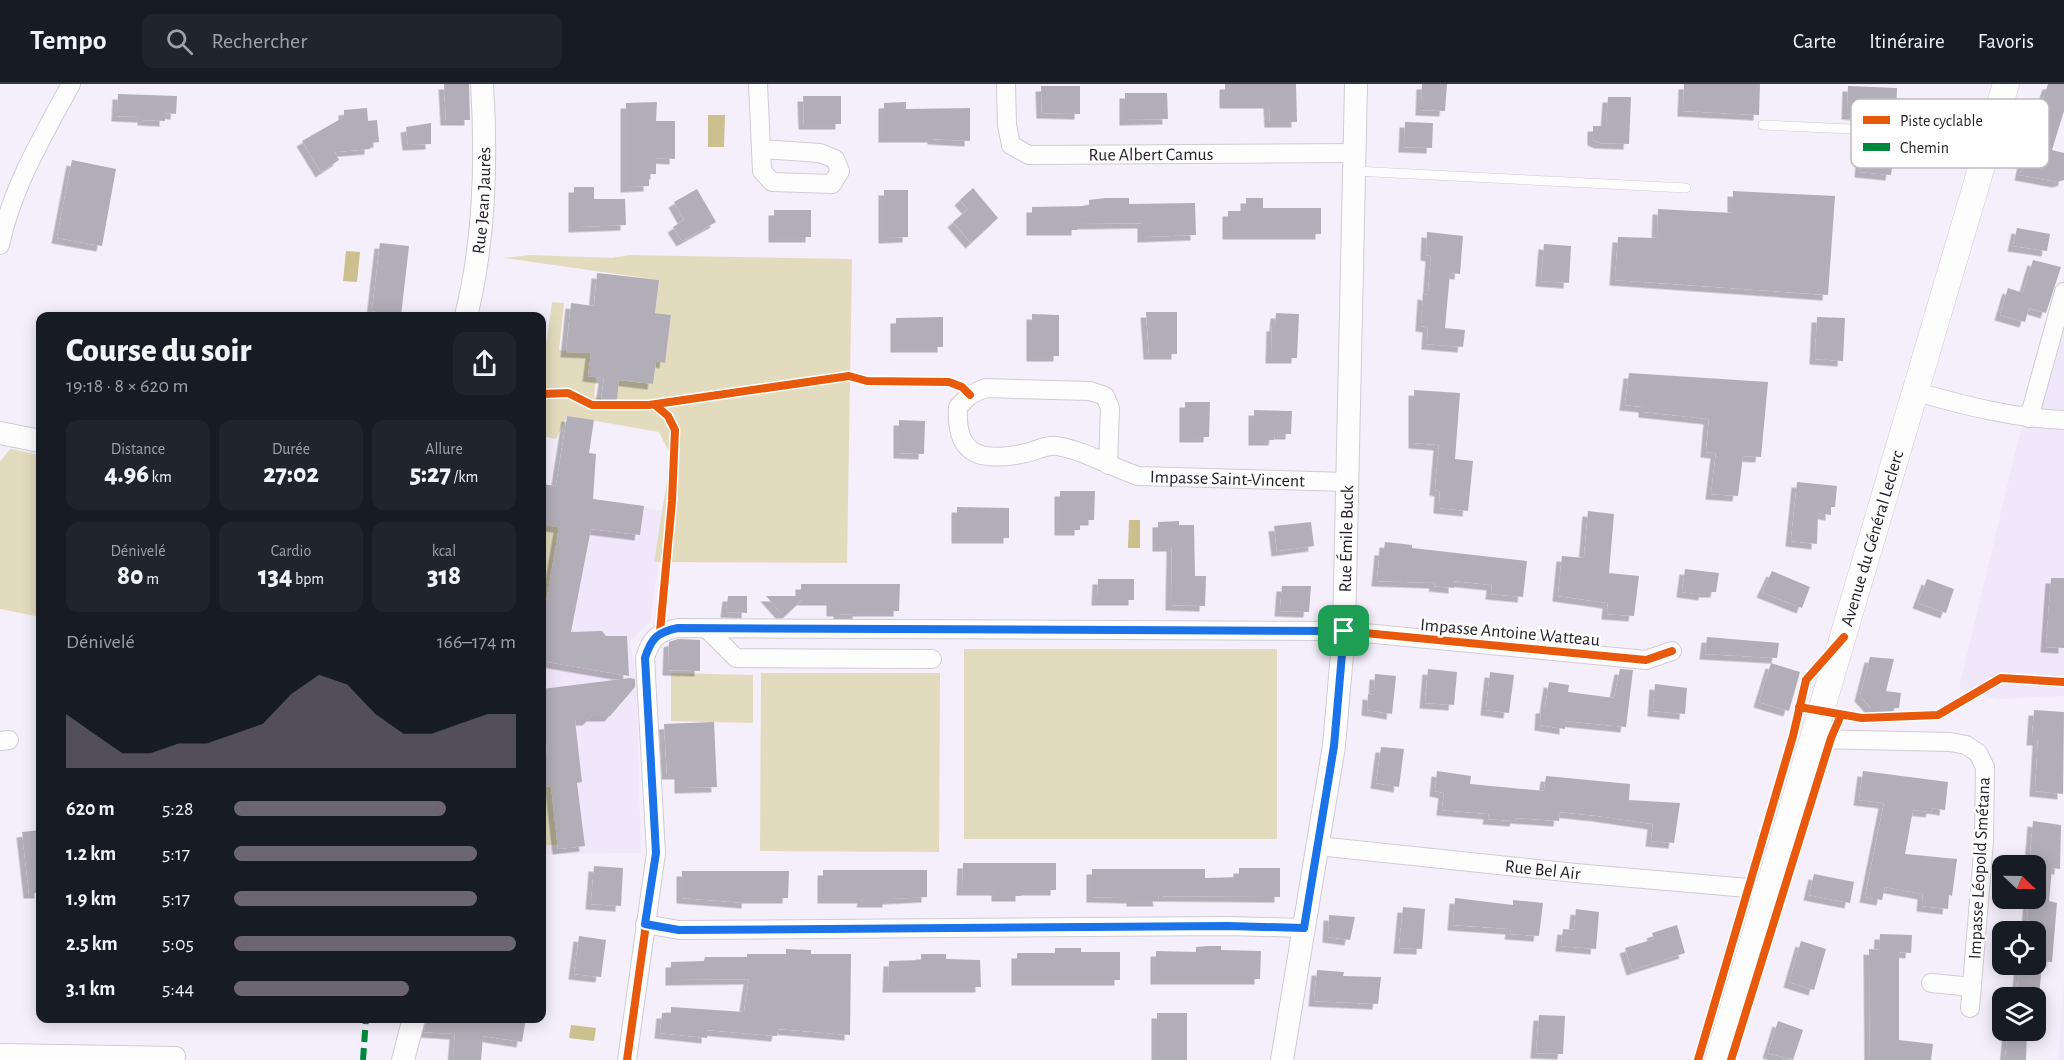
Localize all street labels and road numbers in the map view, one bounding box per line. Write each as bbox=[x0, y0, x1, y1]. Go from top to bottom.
street label: Rue Albert Camus bbox=[1089, 146, 1214, 165]
street label: Rue Jean Jaurès bbox=[470, 147, 494, 255]
street label: Avenue du Général Leclerc bbox=[1838, 448, 1907, 629]
street label: Impasse Saint-Vincent bbox=[1150, 468, 1305, 491]
street label: Rue Émile Buck bbox=[1335, 484, 1357, 593]
street label: Impasse Antoine Watteau bbox=[1419, 616, 1601, 650]
street label: Impasse Léopold Smétana bbox=[1966, 776, 1994, 960]
street label: Rue Bel Air bbox=[1504, 858, 1581, 883]

